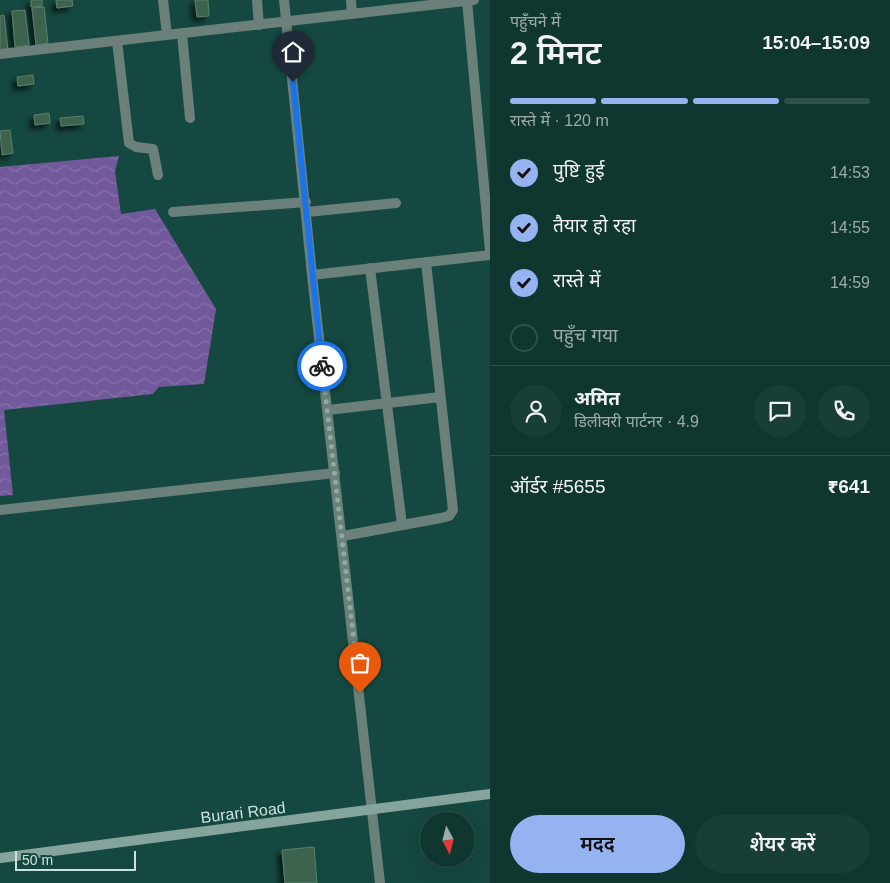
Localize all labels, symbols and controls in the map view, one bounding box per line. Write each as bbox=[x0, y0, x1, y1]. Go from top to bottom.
text: पहुँचने में bbox=[510, 13, 561, 30]
pin bbox=[272, 31, 314, 82]
text: 15:04–15:09 bbox=[762, 32, 870, 53]
text: 2 मिनट bbox=[510, 35, 602, 71]
icon: home bbox=[279, 38, 307, 66]
text: रास्ते में · 120 m bbox=[510, 112, 609, 129]
icon: check bbox=[510, 159, 538, 187]
text: पुष्टि हुई bbox=[553, 160, 605, 181]
text: 14:53 bbox=[830, 164, 870, 181]
icon: check bbox=[510, 214, 538, 242]
text: तैयार हो रहा bbox=[553, 215, 636, 236]
text: 14:55 bbox=[830, 219, 870, 236]
icon: check bbox=[510, 269, 538, 297]
text: रास्ते में bbox=[553, 270, 601, 291]
text: 14:59 bbox=[830, 274, 870, 291]
text: पहुँच गया bbox=[553, 325, 618, 346]
courier bbox=[297, 341, 347, 391]
icon: bike bbox=[308, 352, 336, 380]
button: person bbox=[510, 385, 562, 437]
button: chat bbox=[754, 385, 806, 437]
button: phone bbox=[818, 385, 870, 437]
text: अमित bbox=[574, 388, 620, 409]
text: डिलीवरी पार्टनर · 4.9 bbox=[574, 413, 699, 430]
text: ऑर्डर #5655 bbox=[510, 476, 606, 497]
text: ₹641 bbox=[827, 476, 870, 497]
pin bbox=[339, 642, 381, 693]
icon: bag bbox=[346, 649, 374, 677]
street label: Burari Road bbox=[200, 799, 286, 826]
north arrow bbox=[420, 812, 475, 868]
map controls bbox=[420, 812, 475, 867]
button: मदद bbox=[510, 815, 685, 873]
button: शेयर करें bbox=[695, 815, 870, 873]
scale bar bbox=[15, 848, 136, 871]
text: 50 m bbox=[22, 852, 53, 868]

